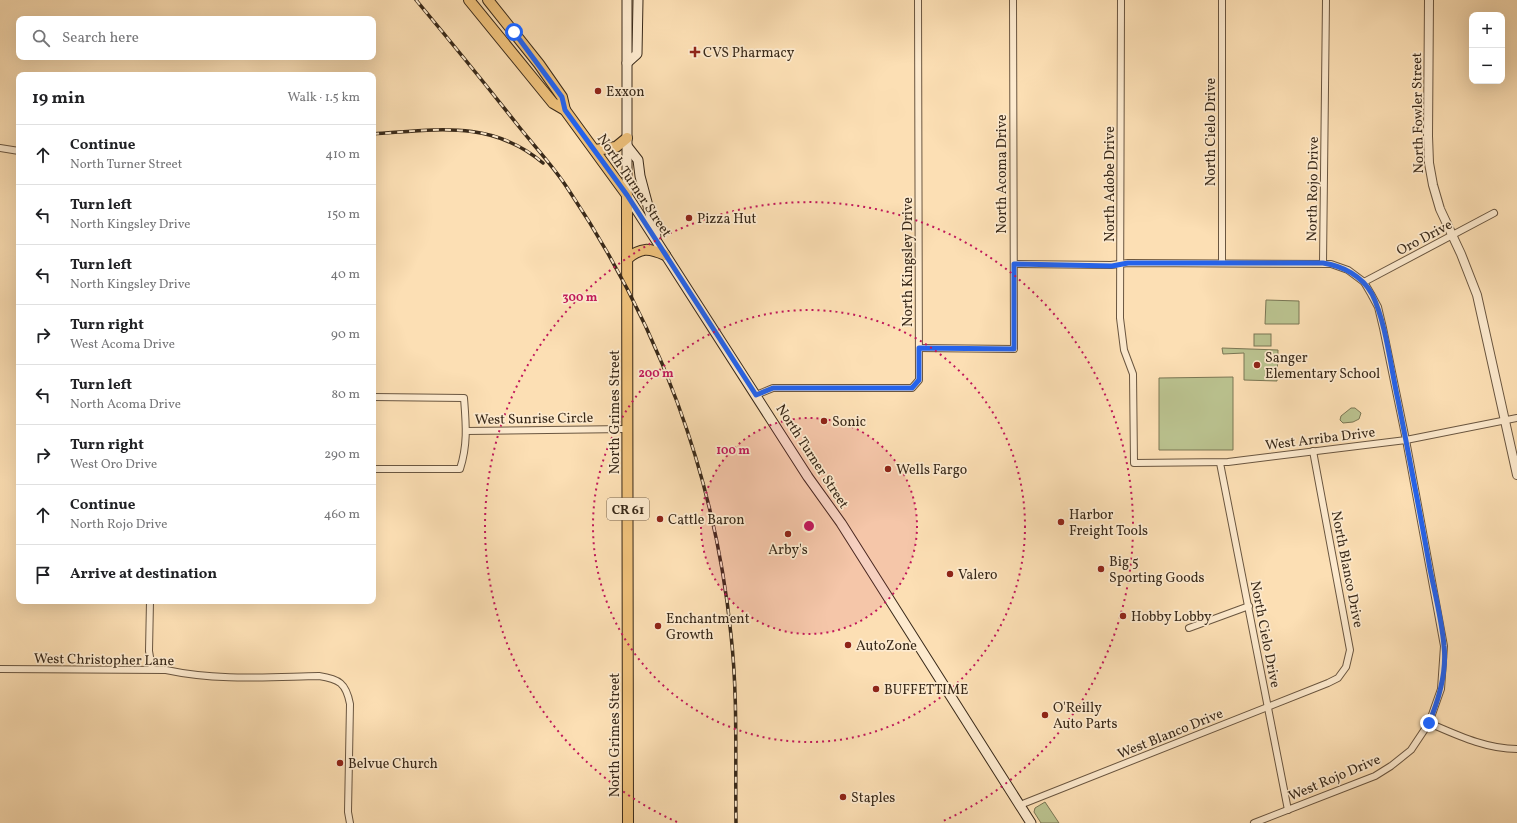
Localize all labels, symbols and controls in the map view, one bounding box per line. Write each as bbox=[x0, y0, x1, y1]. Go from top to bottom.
map controls bbox=[1469, 12, 1505, 84]
button: + bbox=[1469, 12, 1505, 48]
search box bbox=[16, 16, 376, 60]
route start bbox=[505, 23, 523, 41]
icon: search bbox=[30, 27, 52, 49]
text: Search here bbox=[62, 28, 139, 49]
place label: CVS Pharmacy bbox=[703, 44, 795, 63]
marker: CVS Pharmacy bbox=[690, 47, 700, 57]
button: − bbox=[1469, 48, 1505, 84]
street label: North Fowler Street bbox=[1408, 52, 1429, 174]
street label: North Cielo Drive bbox=[1202, 77, 1221, 186]
place label: Exxon bbox=[606, 83, 645, 102]
marker: Exxon bbox=[593, 86, 603, 96]
text: 19 min bbox=[32, 87, 85, 110]
text: Walk · 1.5 km bbox=[287, 89, 360, 107]
street label: North Acoma Drive bbox=[993, 114, 1012, 234]
street label: North Adobe Drive bbox=[1101, 126, 1120, 242]
street label: North Turner Street bbox=[592, 130, 675, 241]
text: Continue bbox=[70, 135, 135, 156]
street label: North Rojo Drive bbox=[1303, 136, 1324, 242]
icon: ahead bbox=[32, 144, 54, 166]
text: 410 m bbox=[325, 146, 360, 164]
text: North Turner Street bbox=[70, 156, 182, 174]
text: Turn left bbox=[70, 195, 132, 216]
street label: North Kingsley Drive bbox=[899, 197, 918, 327]
icon: left bbox=[32, 204, 54, 226]
text: 150 m bbox=[327, 206, 360, 224]
place label: Pizza Hut bbox=[697, 210, 757, 229]
marker: Pizza Hut bbox=[684, 213, 694, 223]
text: North Kingsley Drive bbox=[70, 216, 191, 234]
street label: Oro Drive bbox=[1394, 216, 1456, 261]
text: Turn left bbox=[70, 255, 132, 276]
icon: left bbox=[32, 264, 54, 286]
text: 40 m bbox=[331, 266, 360, 284]
text: North Kingsley Drive bbox=[70, 276, 191, 294]
text: 300 m bbox=[563, 290, 598, 306]
text: Turn right bbox=[70, 315, 144, 336]
icon: right bbox=[32, 324, 54, 346]
text: 90 m bbox=[331, 326, 360, 344]
text: West Acoma Drive bbox=[70, 336, 175, 354]
place label: Sanger Elementary School bbox=[1265, 349, 1380, 384]
street label: North Grimes Street bbox=[606, 350, 625, 474]
marker: Sanger Elementary School bbox=[1252, 360, 1262, 370]
text: 200 m bbox=[638, 366, 674, 382]
text: Turn left bbox=[70, 375, 132, 396]
icon: left bbox=[32, 384, 54, 406]
text: 80 m bbox=[331, 386, 360, 404]
text: North Acoma Drive bbox=[70, 396, 181, 414]
street label: North Turner Street bbox=[771, 401, 853, 513]
street label: West Sunrise Circle bbox=[475, 409, 594, 430]
place label: Sonic bbox=[832, 413, 866, 432]
marker: Sonic bbox=[819, 416, 829, 426]
street label: West Arriba Drive bbox=[1264, 423, 1377, 456]
text: Turn right bbox=[70, 435, 144, 456]
text: 100 m bbox=[716, 443, 750, 459]
icon: right bbox=[32, 444, 54, 466]
text: 290 m bbox=[324, 446, 360, 464]
text: West Oro Drive bbox=[70, 456, 157, 474]
place label: Wells Fargo bbox=[896, 461, 967, 480]
marker: Wells Fargo bbox=[883, 464, 893, 474]
text: Continue bbox=[70, 495, 135, 516]
road number: CR 61 bbox=[607, 498, 649, 520]
icon: ahead bbox=[32, 504, 54, 526]
text: 460 m bbox=[324, 506, 360, 524]
place label: Harbor Freight Tools bbox=[1069, 506, 1148, 541]
street label: North Blanco Drive bbox=[1326, 509, 1367, 630]
place label: Cattle Baron bbox=[668, 511, 745, 530]
marker: Cattle Baron bbox=[655, 514, 665, 524]
text: North Rojo Drive bbox=[70, 516, 167, 534]
marker: Harbor Freight Tools bbox=[1056, 517, 1066, 527]
centre of rings bbox=[802, 519, 816, 533]
marker: Arby's bbox=[783, 529, 793, 539]
place label: Arby's bbox=[768, 541, 808, 560]
place label: Big 5 Sporting Goods bbox=[1109, 553, 1205, 588]
icon: arrive bbox=[32, 564, 54, 586]
text: Arrive at destination bbox=[70, 564, 217, 585]
marker: Big 5 Sporting Goods bbox=[1096, 564, 1106, 574]
place label: Valero bbox=[958, 566, 997, 585]
marker: Valero bbox=[945, 569, 955, 579]
street label: North Cielo Drive bbox=[1245, 579, 1284, 690]
place label: Hobby Lobby bbox=[1131, 608, 1212, 627]
place label: Enchantment Growth bbox=[666, 610, 750, 645]
marker: Hobby Lobby bbox=[1118, 611, 1128, 621]
marker: Enchantment Growth bbox=[653, 621, 663, 631]
place label: AutoZone bbox=[856, 637, 917, 656]
marker: AutoZone bbox=[843, 640, 853, 650]
street label: West Christopher Lane bbox=[34, 650, 175, 671]
street label: North Grimes Street bbox=[606, 673, 625, 797]
place label: BUFFETTIME bbox=[884, 681, 968, 700]
marker: BUFFETTIME bbox=[871, 684, 881, 694]
place label: O'Reilly Auto Parts bbox=[1053, 699, 1117, 734]
street label: West Blanco Drive bbox=[1115, 704, 1226, 764]
marker: O'Reilly Auto Parts bbox=[1040, 710, 1050, 720]
route end bbox=[1420, 714, 1438, 732]
street label: West Rojo Drive bbox=[1286, 750, 1384, 806]
place label: Belvue Church bbox=[348, 755, 438, 774]
marker: Belvue Church bbox=[335, 758, 345, 768]
place label: Staples bbox=[851, 789, 895, 808]
marker: Staples bbox=[838, 792, 848, 802]

